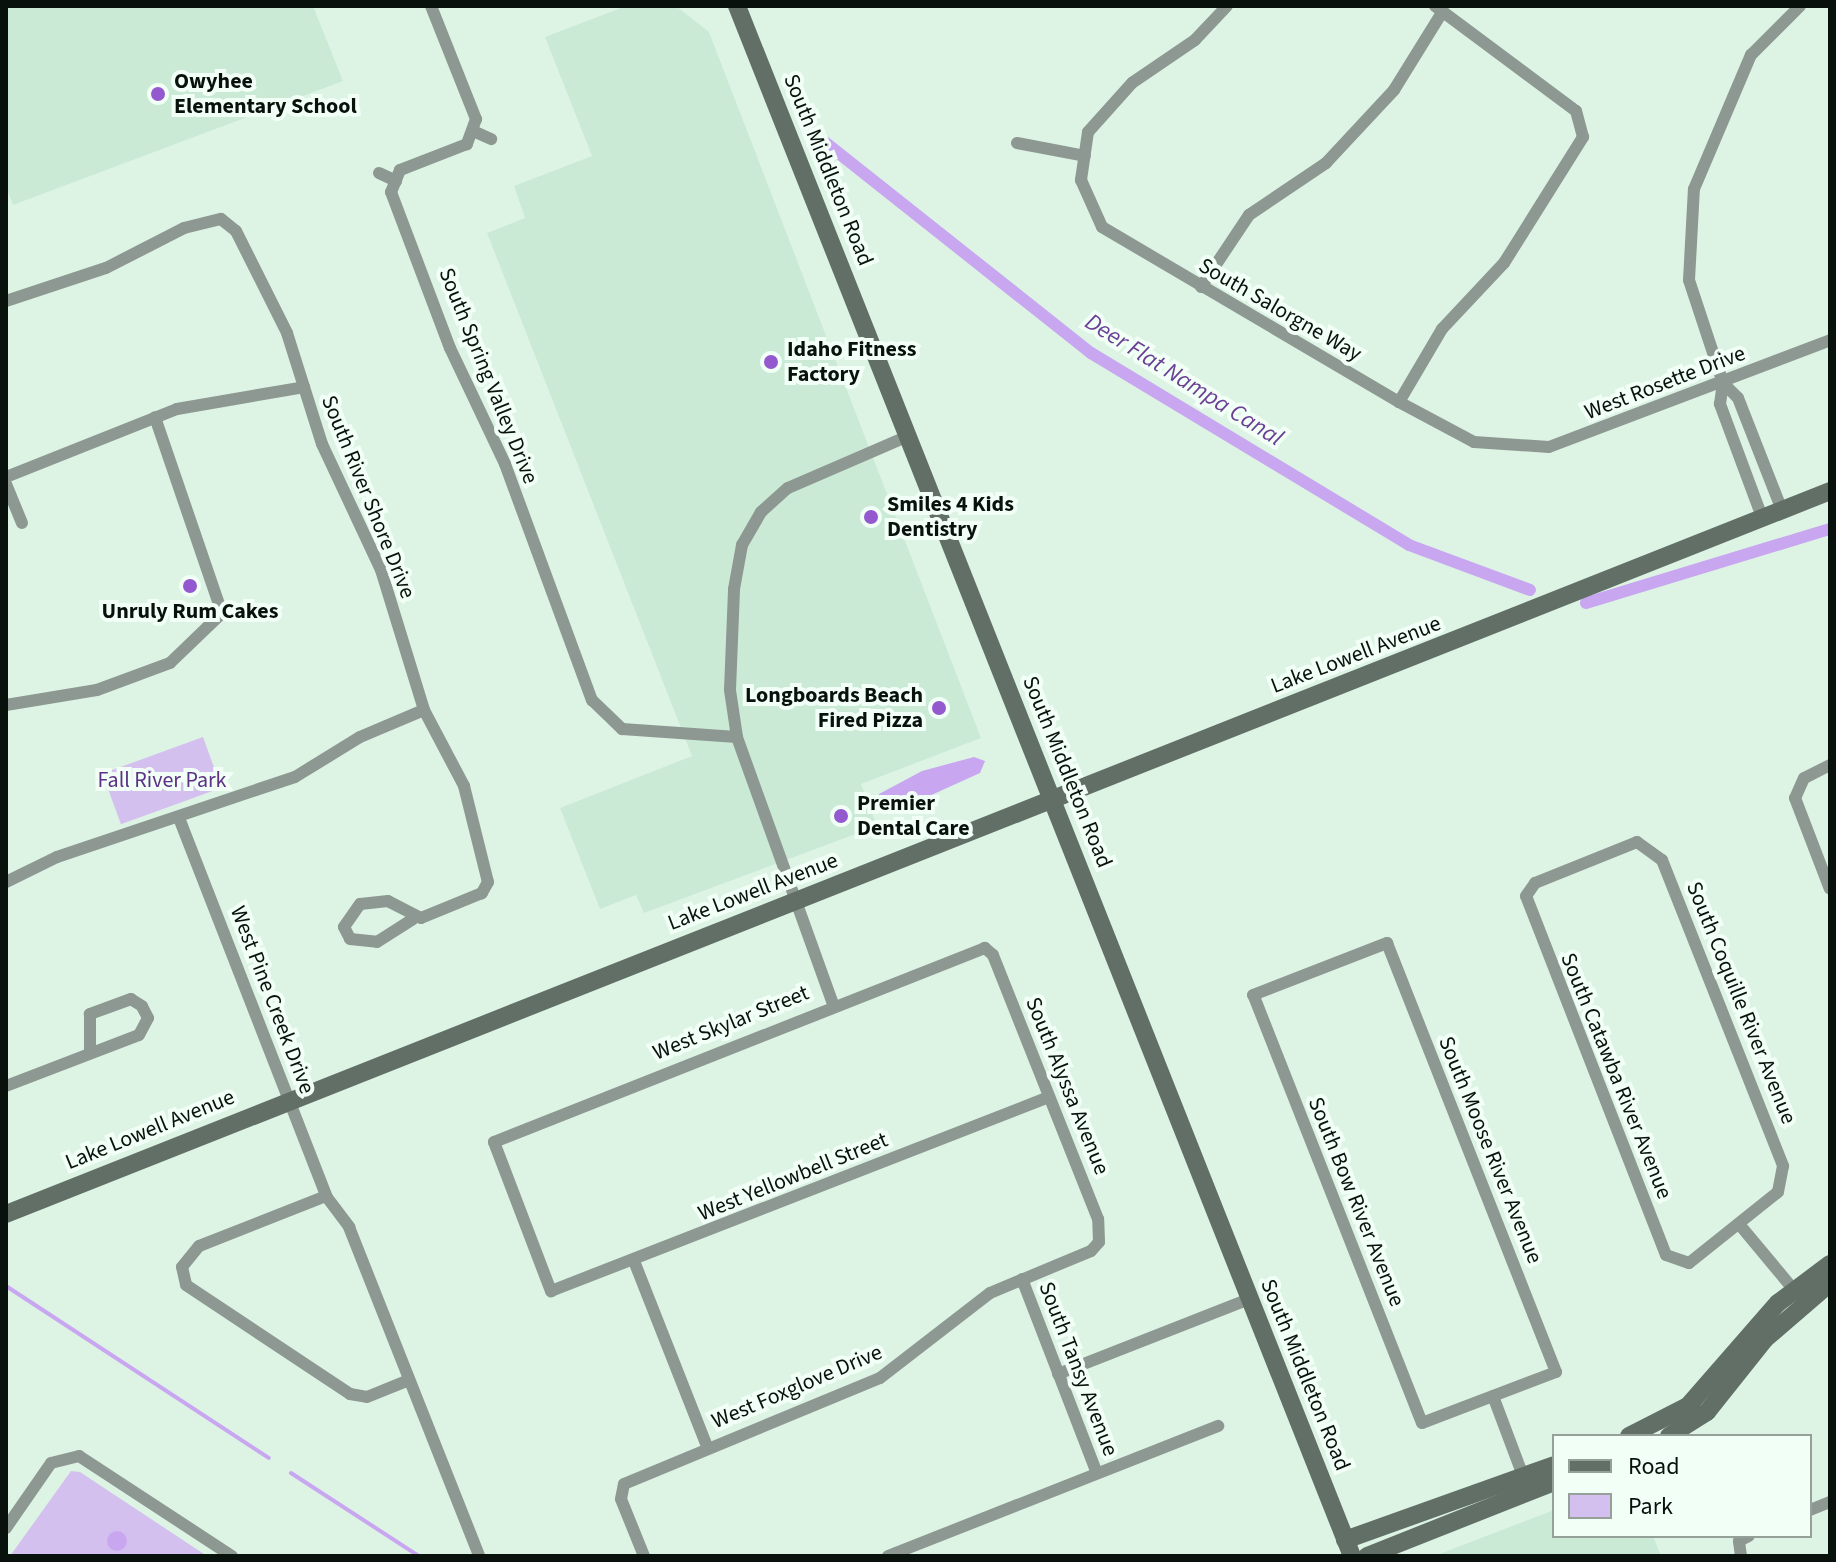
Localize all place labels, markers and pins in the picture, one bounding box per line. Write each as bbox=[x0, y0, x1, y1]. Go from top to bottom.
place label: Owyhee Elementary School bbox=[174, 68, 357, 120]
marker: Owyhee Elementary School bbox=[149, 85, 167, 103]
place label: Idaho Fitness Factory bbox=[787, 336, 916, 388]
marker: Idaho Fitness Factory bbox=[762, 353, 780, 371]
place label: Smiles 4 Kids Dentistry bbox=[887, 491, 1014, 542]
marker: Smiles 4 Kids Dentistry bbox=[862, 508, 880, 526]
marker: Unruly Rum Cakes bbox=[181, 577, 199, 595]
place label: Unruly Rum Cakes bbox=[102, 599, 278, 625]
place label: Longboards Beach Fired Pizza bbox=[745, 682, 923, 734]
marker: Longboards Beach Fired Pizza bbox=[930, 699, 948, 717]
place label: Premier Dental Care bbox=[857, 790, 970, 842]
marker: Premier Dental Care bbox=[832, 807, 850, 825]

